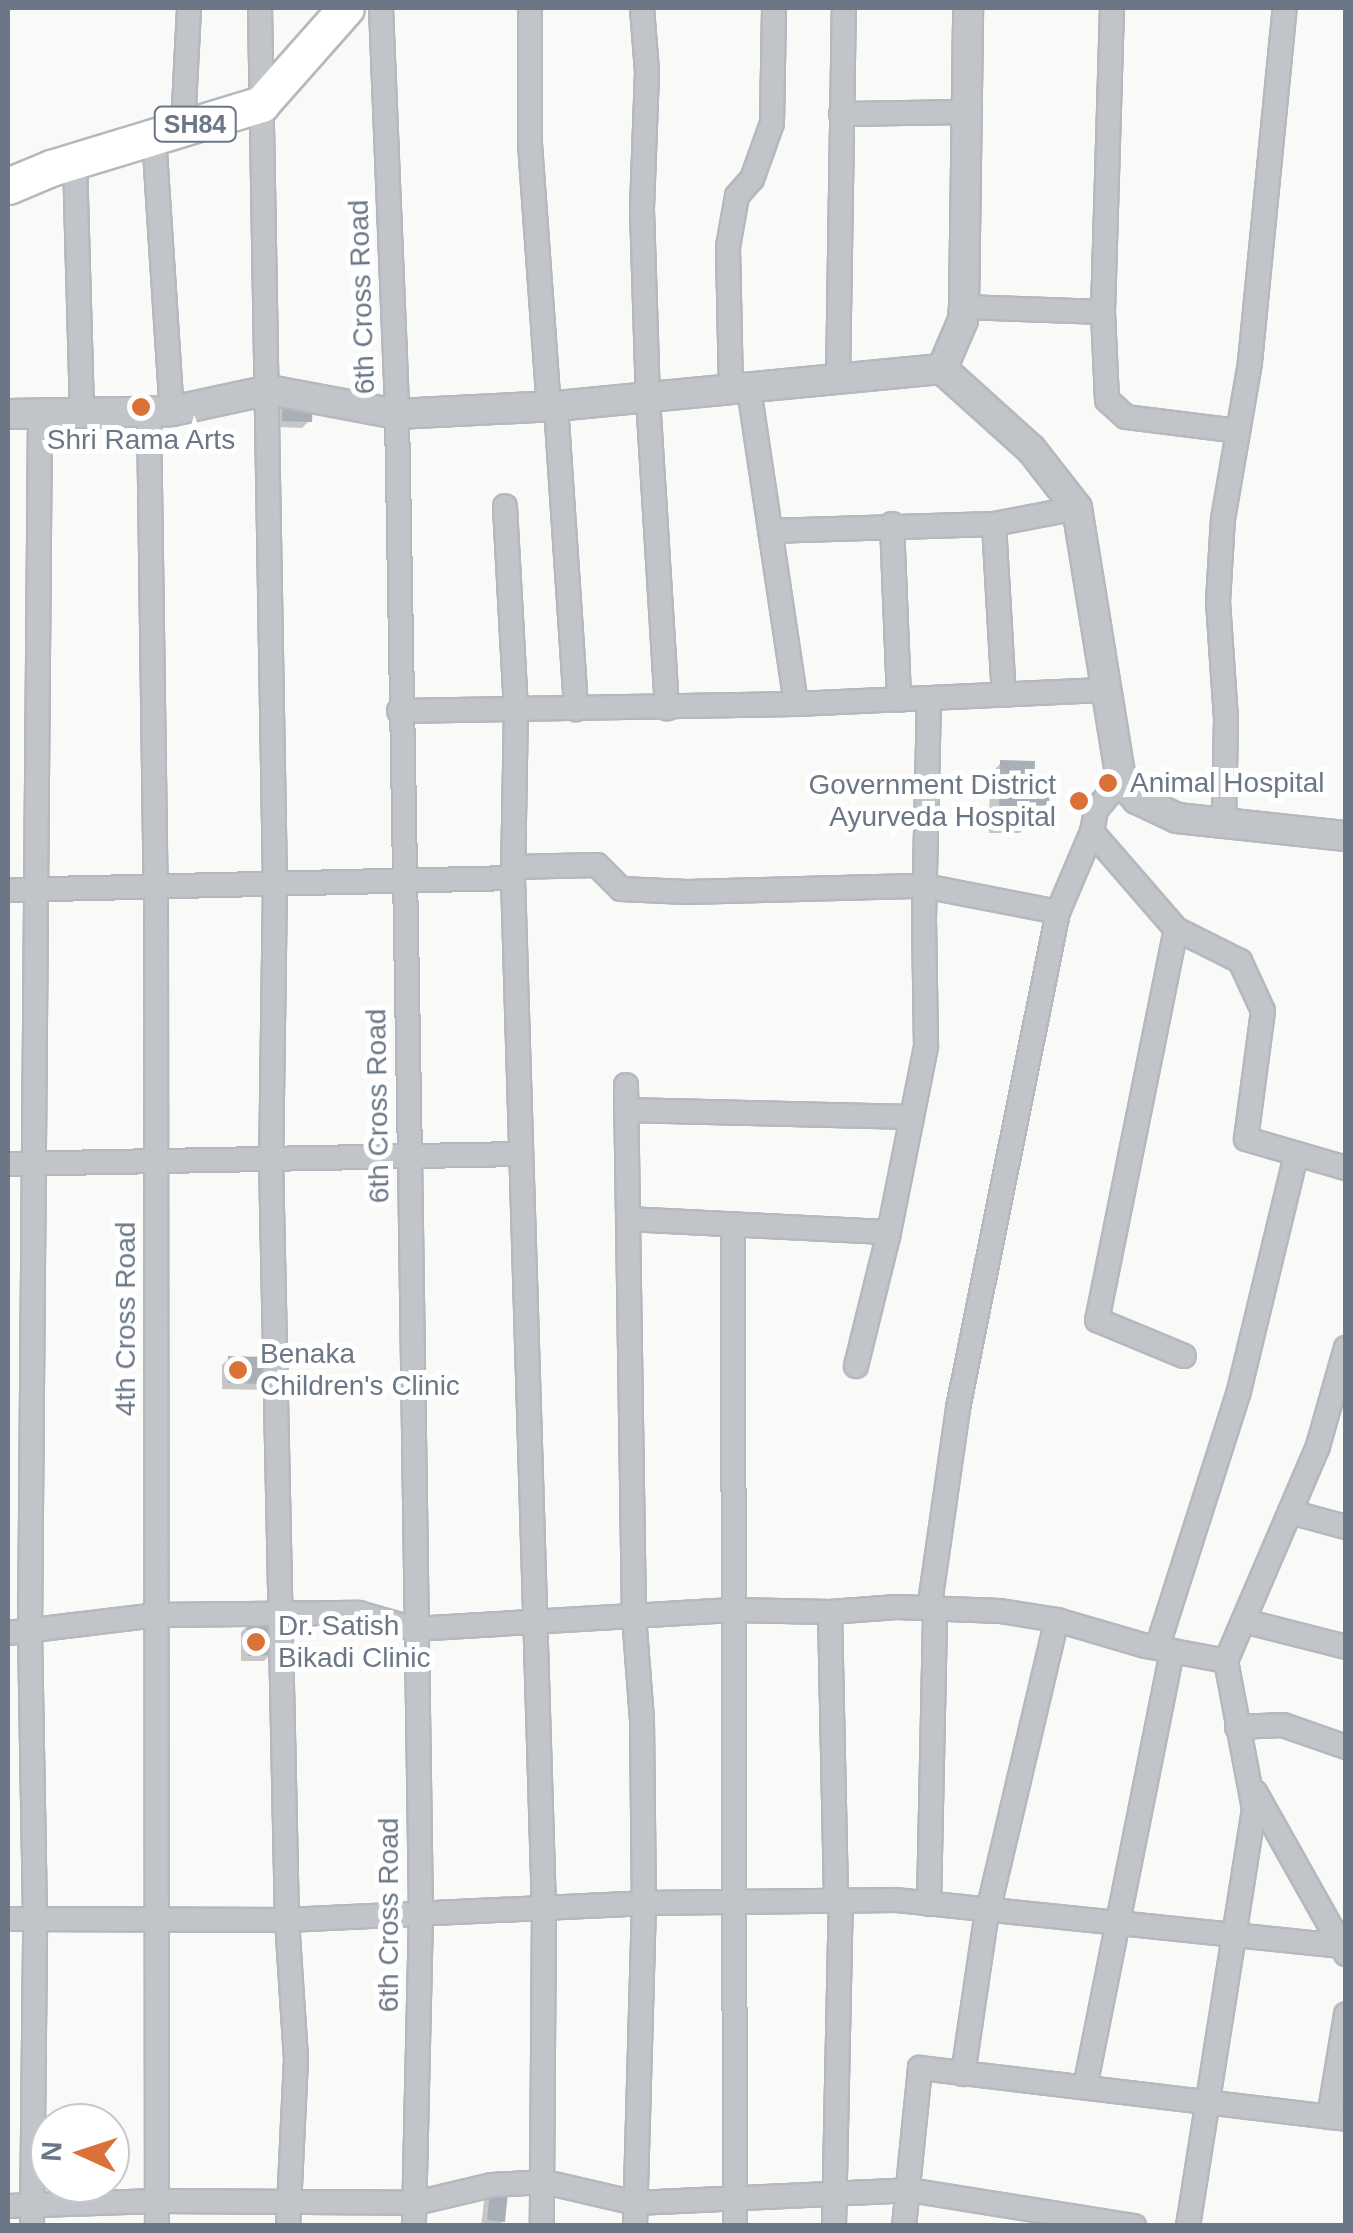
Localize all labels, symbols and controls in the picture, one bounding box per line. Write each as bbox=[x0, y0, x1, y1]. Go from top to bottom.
road number: SH84 bbox=[152, 104, 238, 144]
street label: 6th Cross Road bbox=[342, 199, 382, 395]
marker: Shri Rama Arts bbox=[130, 396, 152, 418]
place label: Shri Rama Arts bbox=[46, 423, 236, 457]
place label: Animal Hospital bbox=[1130, 766, 1325, 800]
place label: Government District Ayurveda Hospital bbox=[809, 768, 1056, 834]
marker: Animal Hospital bbox=[1095, 770, 1121, 796]
marker: Government District Ayurveda Hospital bbox=[1066, 788, 1092, 814]
street label: 6th Cross Road bbox=[360, 1008, 396, 1204]
street label: 4th Cross Road bbox=[109, 1222, 143, 1416]
place label: Benaka Children's Clinic bbox=[260, 1337, 460, 1403]
marker: Benaka Children's Clinic bbox=[225, 1357, 251, 1383]
place label: Dr. Satish Bikadi Clinic bbox=[278, 1609, 430, 1675]
marker: Dr. Satish Bikadi Clinic bbox=[243, 1629, 269, 1655]
street label: 6th Cross Road bbox=[372, 1818, 406, 2012]
north arrow bbox=[30, 2103, 130, 2203]
text: N bbox=[36, 2141, 68, 2162]

